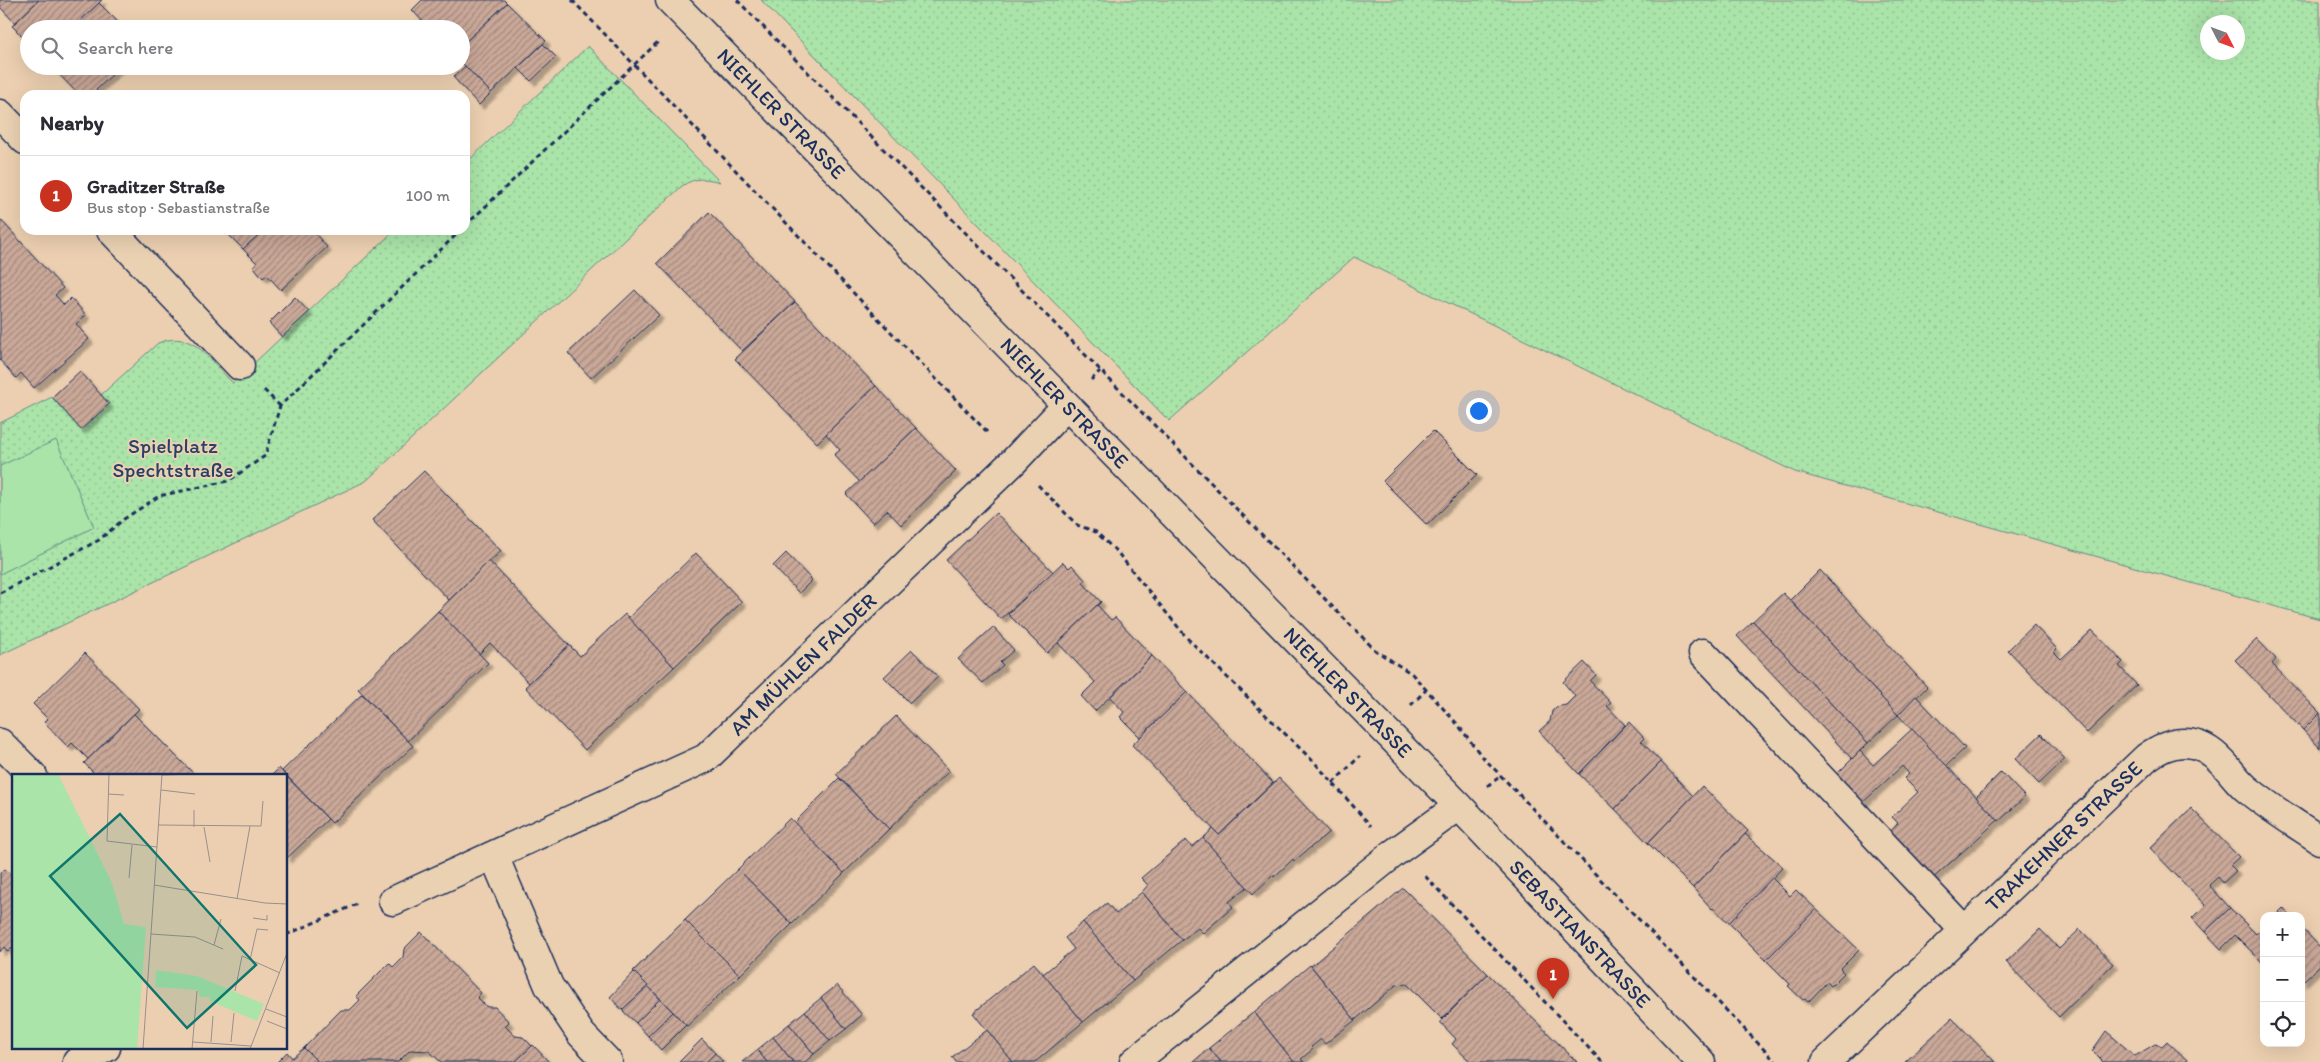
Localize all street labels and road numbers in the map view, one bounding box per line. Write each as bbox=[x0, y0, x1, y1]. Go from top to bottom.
street label: NIEHLER STRASSE bbox=[712, 43, 851, 184]
street label: NIEHLER STRASSE bbox=[995, 332, 1135, 473]
street label: AM MÜHLEN FALDER bbox=[724, 588, 881, 740]
street label: NIEHLER STRASSE bbox=[1279, 621, 1418, 763]
street label: TRAKEHNER STRASSE bbox=[1980, 755, 2147, 916]
street label: SEBASTIANSTRASSE bbox=[1504, 854, 1656, 1013]

